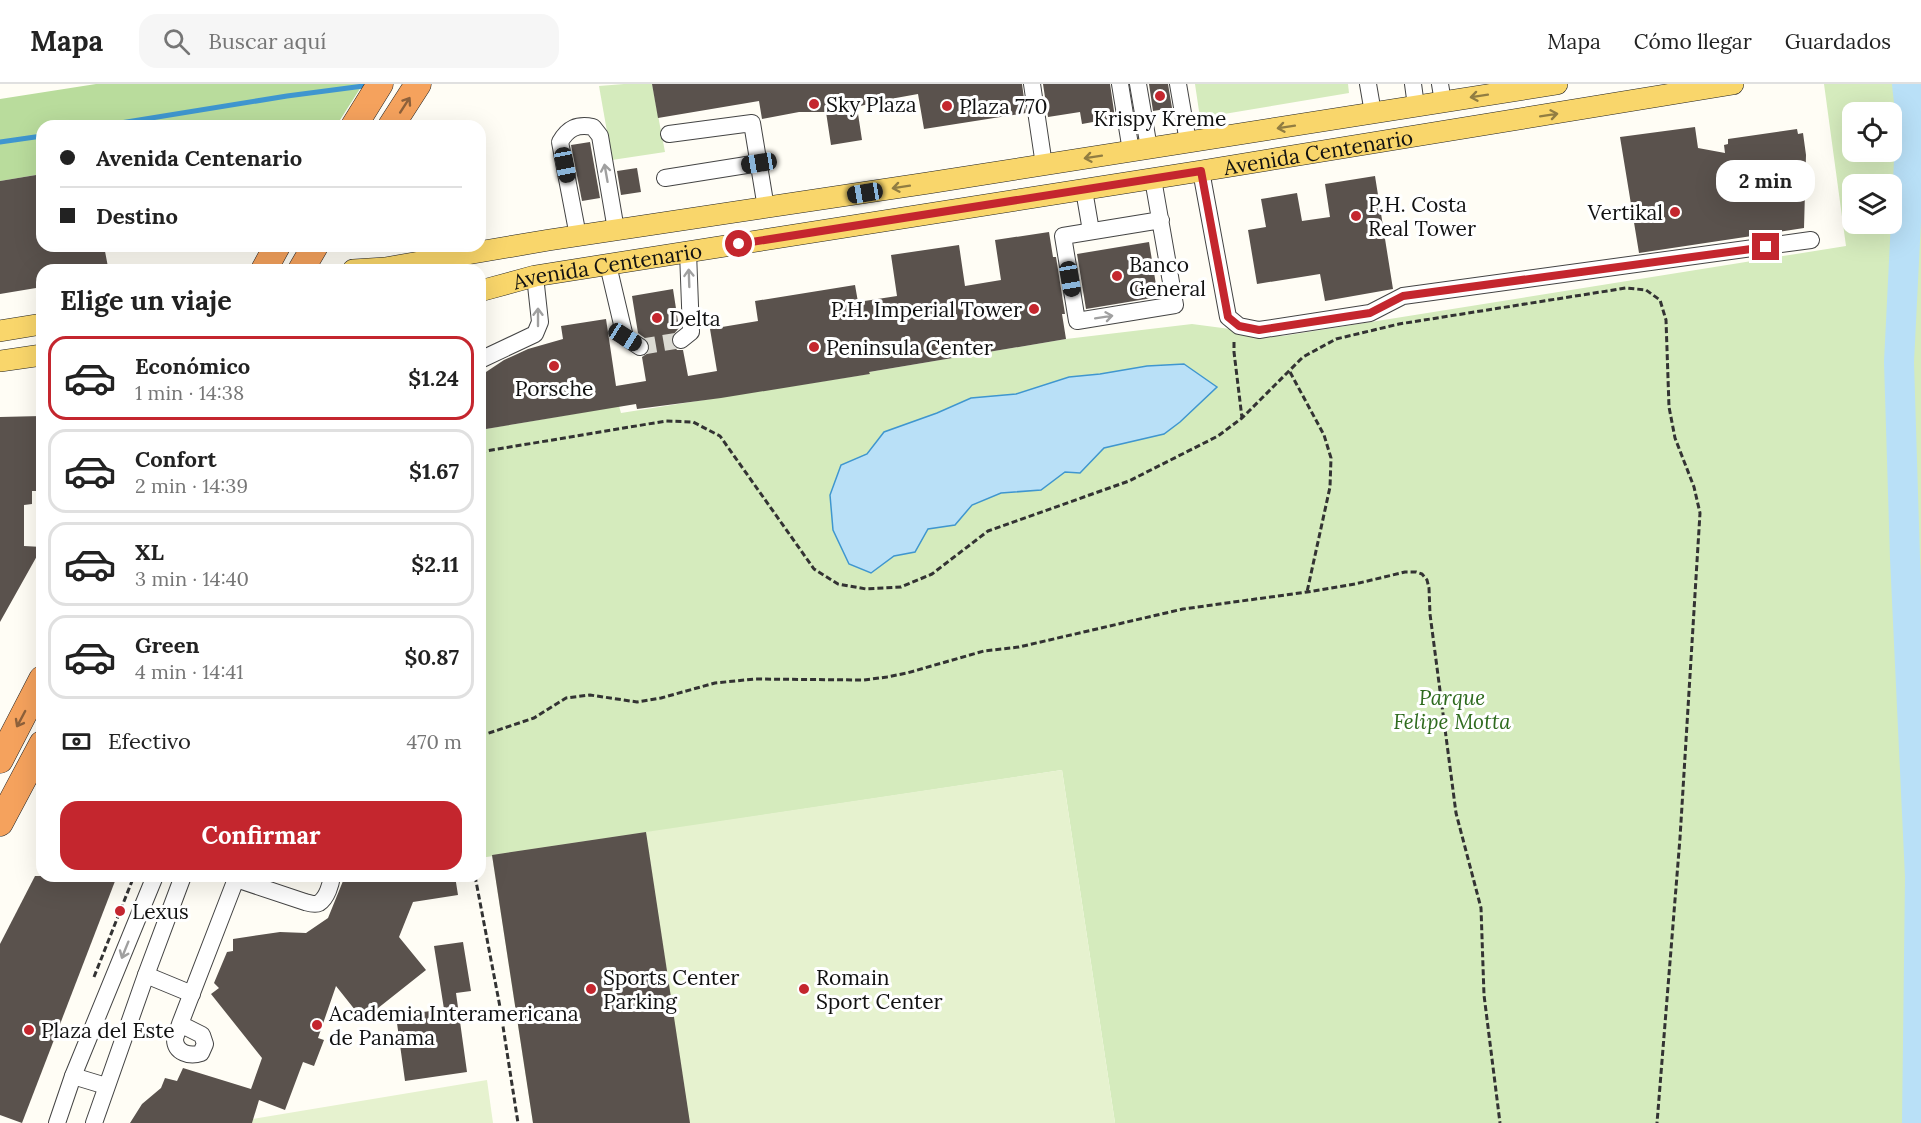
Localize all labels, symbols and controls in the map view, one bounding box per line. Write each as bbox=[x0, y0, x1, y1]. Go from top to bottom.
search box bbox=[139, 14, 559, 68]
text: Mapa bbox=[30, 23, 103, 59]
icon: search bbox=[160, 25, 193, 58]
text: Buscar aquí bbox=[208, 27, 327, 55]
text: Mapa bbox=[1547, 28, 1601, 55]
text: Cómo llegar bbox=[1634, 28, 1752, 55]
text: Guardados bbox=[1785, 28, 1891, 55]
marker: Krispy Kreme bbox=[1153, 89, 1167, 103]
place label: Sky Plaza bbox=[826, 91, 917, 118]
one-way arrow bbox=[1469, 91, 1489, 102]
place label: Plaza 770 bbox=[959, 93, 1048, 120]
one-way arrow bbox=[399, 97, 411, 114]
marker: Sky Plaza bbox=[807, 97, 821, 111]
marker: Plaza 770 bbox=[940, 99, 954, 113]
map controls bbox=[1842, 102, 1902, 234]
button: locate bbox=[1842, 102, 1902, 162]
place label: Krispy Kreme bbox=[1094, 105, 1226, 132]
one-way arrow bbox=[1539, 109, 1559, 120]
one-way arrow bbox=[1277, 121, 1296, 132]
street label: Avenida Centenario bbox=[1221, 123, 1415, 181]
text: Avenida Centenario bbox=[96, 144, 302, 172]
car bbox=[553, 146, 577, 184]
car bbox=[740, 151, 778, 175]
one-way arrow bbox=[1084, 152, 1104, 163]
callout: 2 min bbox=[1716, 160, 1816, 202]
one-way arrow bbox=[600, 163, 611, 183]
text: 2 min bbox=[1739, 168, 1792, 193]
button: layers bbox=[1842, 174, 1902, 234]
car bbox=[846, 181, 884, 205]
one-way arrow bbox=[891, 182, 911, 193]
place label: P.H. Costa Real Tower bbox=[1368, 191, 1476, 242]
place label: Vertikal bbox=[1587, 199, 1663, 226]
text: Destino bbox=[96, 202, 178, 230]
marker: Vertikal bbox=[1668, 205, 1682, 219]
marker: P.H. Costa Real Tower bbox=[1349, 209, 1363, 223]
route start bbox=[725, 230, 752, 257]
route end bbox=[1752, 233, 1779, 260]
street label: Avenida Centenario bbox=[509, 236, 704, 295]
place label: Banco General bbox=[1129, 251, 1206, 302]
car bbox=[1058, 260, 1082, 298]
one-way arrow bbox=[683, 268, 695, 288]
marker: Banco General bbox=[1110, 269, 1124, 283]
text: Elige un viaje bbox=[60, 283, 232, 317]
place label: P.H. Imperial Tower bbox=[831, 296, 1022, 323]
marker: P.H. Imperial Tower bbox=[1027, 302, 1041, 316]
place label: Delta bbox=[669, 305, 721, 332]
one-way arrow bbox=[532, 307, 544, 327]
marker: Delta bbox=[650, 311, 664, 325]
one-way arrow bbox=[1093, 311, 1113, 322]
car bbox=[605, 320, 645, 354]
place label: Peninsula Center bbox=[826, 334, 993, 361]
marker: Peninsula Center bbox=[807, 340, 821, 354]
icon: car bbox=[63, 351, 117, 405]
text: Económico bbox=[135, 352, 250, 380]
marker: Porsche bbox=[547, 359, 561, 373]
text: $1.24 bbox=[408, 364, 459, 392]
place label: Porsche bbox=[515, 375, 593, 402]
text: 1 min · 14:38 bbox=[135, 380, 244, 405]
icon: car bbox=[63, 444, 117, 498]
text: Confort bbox=[135, 445, 217, 473]
text: $1.67 bbox=[409, 457, 459, 485]
text: 2 min · 14:39 bbox=[135, 473, 248, 498]
icon: car bbox=[63, 537, 117, 591]
text: XL bbox=[135, 538, 164, 566]
text: $2.11 bbox=[411, 550, 459, 578]
text: 3 min · 14:40 bbox=[135, 566, 249, 591]
icon: car bbox=[63, 630, 117, 684]
text: Green bbox=[135, 631, 200, 659]
text: $0.87 bbox=[404, 643, 459, 671]
text: 4 min · 14:41 bbox=[135, 659, 244, 684]
park label: Parque Felipe Motta bbox=[1393, 684, 1511, 735]
one-way arrow bbox=[15, 710, 26, 728]
icon: cash bbox=[60, 725, 93, 758]
text: Efectivo bbox=[108, 727, 191, 755]
text: 470 m bbox=[406, 729, 462, 754]
button: Confirmar bbox=[60, 801, 462, 870]
place label: Lexus bbox=[132, 898, 189, 925]
marker: Lexus bbox=[113, 904, 127, 918]
one-way arrow bbox=[119, 940, 130, 958]
place label: Sports Center Parking bbox=[603, 964, 739, 1015]
place label: Romain Sport Center bbox=[816, 964, 943, 1015]
marker: Sports Center Parking bbox=[584, 982, 598, 996]
marker: Romain Sport Center bbox=[797, 982, 811, 996]
place label: Academia Interamericana de Panama bbox=[328, 1000, 579, 1051]
place label: Plaza del Este bbox=[41, 1017, 175, 1044]
marker: Academia Interamericana de Panama bbox=[310, 1018, 324, 1032]
marker: Plaza del Este bbox=[22, 1023, 36, 1037]

